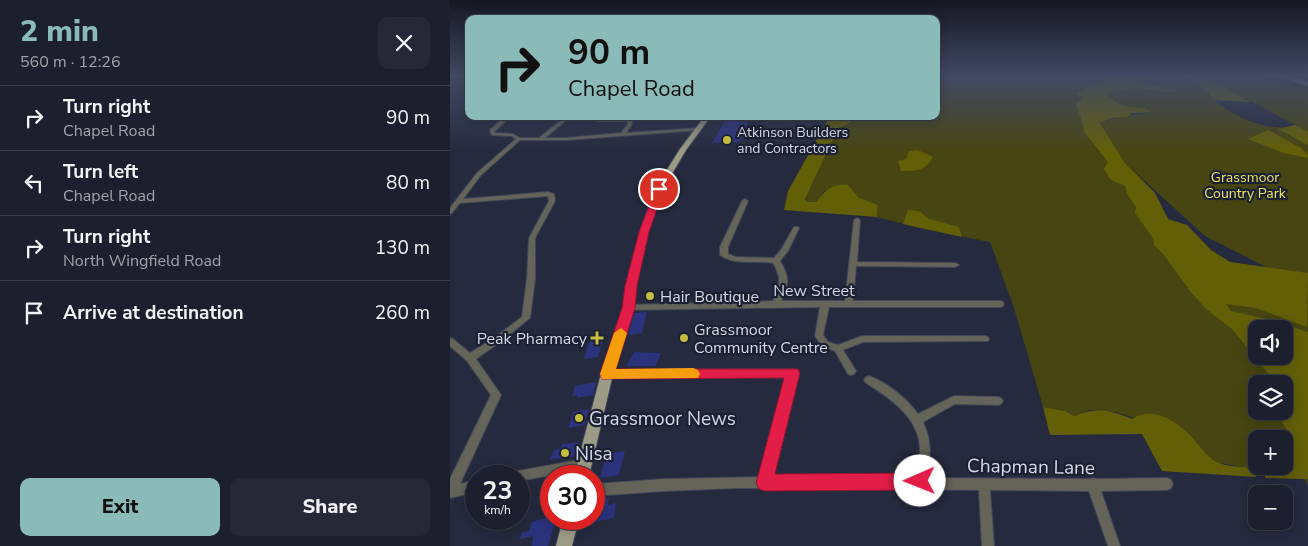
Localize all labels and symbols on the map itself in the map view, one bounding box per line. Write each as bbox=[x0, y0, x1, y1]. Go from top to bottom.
place label: Atkinson Builders and Contractors bbox=[737, 123, 848, 158]
marker: Atkinson Builders and Contractors bbox=[721, 134, 733, 146]
pin bbox=[638, 168, 680, 210]
park label: Grassmoor Country Park bbox=[1204, 168, 1287, 203]
street label: New Street bbox=[773, 280, 855, 302]
place label: Hair Boutique bbox=[660, 286, 759, 308]
marker: Hair Boutique bbox=[644, 290, 656, 302]
place label: Grassmoor Community Centre bbox=[694, 319, 828, 359]
place label: Peak Pharmacy bbox=[477, 328, 588, 350]
marker: Peak Pharmacy bbox=[591, 332, 603, 344]
marker: Grassmoor Community Centre bbox=[678, 332, 690, 344]
place label: Grassmoor News bbox=[589, 406, 736, 432]
marker: Grassmoor News bbox=[573, 412, 585, 424]
place label: Nisa bbox=[575, 441, 613, 467]
marker: Nisa bbox=[559, 447, 571, 459]
street label: Chapman Lane bbox=[967, 453, 1095, 481]
position arrow bbox=[893, 454, 945, 506]
speed limit sign: 30 bbox=[540, 465, 605, 530]

